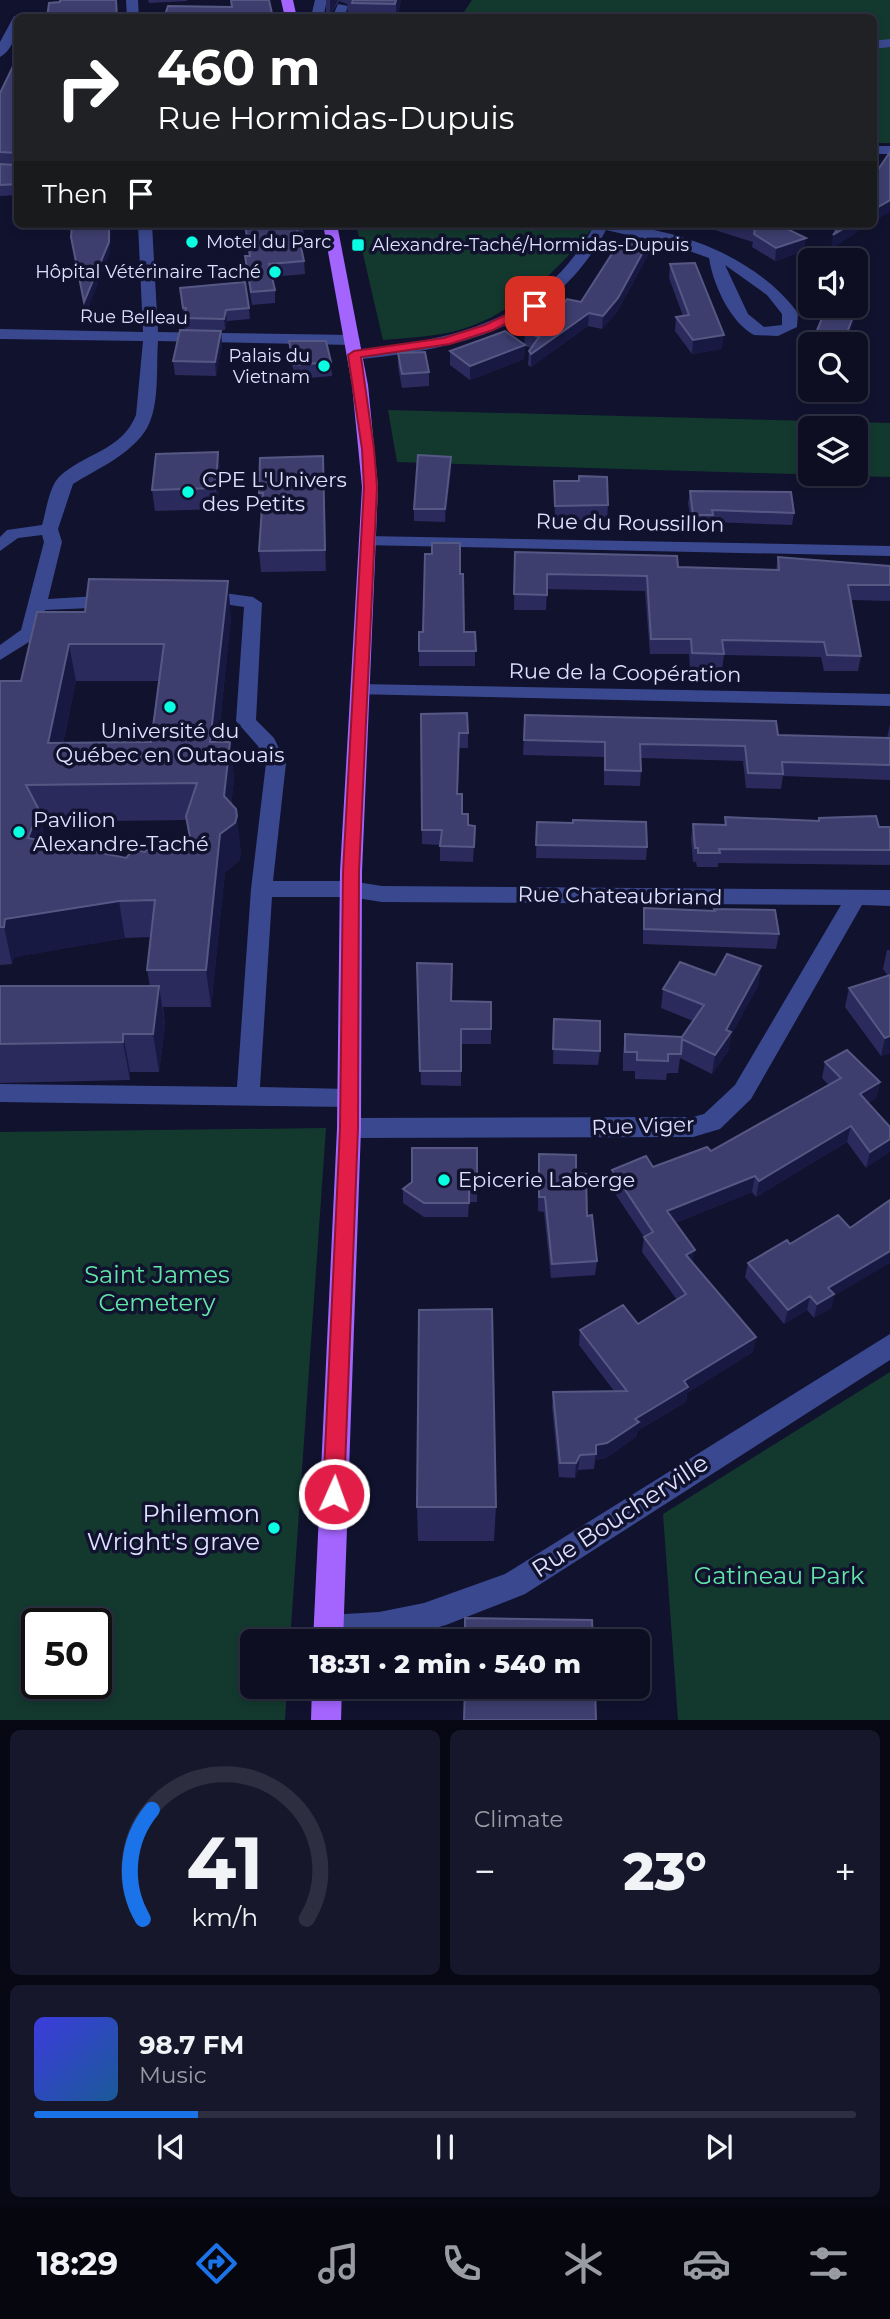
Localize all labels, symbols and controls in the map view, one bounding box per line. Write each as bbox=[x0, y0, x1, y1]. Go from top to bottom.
text: 460 m bbox=[157, 38, 321, 97]
icon: right bbox=[42, 42, 133, 133]
text: Rue Hormidas-Dupuis bbox=[157, 98, 514, 137]
icon: arrive bbox=[122, 175, 160, 213]
text: Then bbox=[42, 178, 108, 210]
place label: Motel du Parc bbox=[206, 231, 331, 253]
marker: Motel du Parc bbox=[184, 234, 200, 250]
place label: Alexandre-Taché/Hormidas-Dupuis bbox=[372, 234, 689, 256]
marker: Alexandre-Taché/Hormidas-Dupuis bbox=[350, 237, 366, 253]
map controls bbox=[798, 248, 868, 486]
button: sound bbox=[798, 248, 868, 318]
place label: Hôpital Vétérinaire Taché bbox=[35, 261, 261, 283]
marker: Hôpital Vétérinaire Taché bbox=[267, 264, 283, 280]
pin bbox=[505, 276, 565, 336]
icon: arrive bbox=[516, 287, 554, 325]
street label: Rue Belleau bbox=[80, 305, 188, 329]
button: search bbox=[798, 332, 868, 402]
place label: Palais du Vietnam bbox=[229, 345, 310, 388]
marker: Palais du Vietnam bbox=[316, 358, 332, 374]
button: layers bbox=[798, 416, 868, 486]
place label: CPE L'Univers des Petits bbox=[202, 467, 347, 516]
marker: CPE L'Univers des Petits bbox=[180, 484, 196, 500]
street label: Rue du Roussillon bbox=[536, 508, 725, 537]
street label: Rue de la Coopération bbox=[509, 658, 742, 687]
marker: Université du Québec en Outaouais bbox=[162, 699, 178, 715]
place label: Université du Québec en Outaouais bbox=[56, 718, 284, 767]
place label: Pavilion Alexandre-Taché bbox=[33, 807, 209, 856]
marker: Pavilion Alexandre-Taché bbox=[11, 824, 27, 840]
street label: Rue Chateaubriand bbox=[517, 881, 723, 910]
street label: Rue Viger bbox=[591, 1111, 695, 1140]
place label: Epicerie Laberge bbox=[458, 1167, 635, 1192]
marker: Epicerie Laberge bbox=[436, 1172, 452, 1188]
park label: Saint James Cemetery bbox=[84, 1260, 230, 1317]
street label: Rue Boucherville bbox=[526, 1448, 713, 1583]
position arrow bbox=[297, 1457, 371, 1531]
place label: Philemon Wright's grave bbox=[87, 1499, 260, 1556]
marker: Philemon Wright's grave bbox=[266, 1520, 282, 1536]
park label: Gatineau Park bbox=[694, 1561, 865, 1590]
speed limit sign: 50 bbox=[21, 1608, 112, 1699]
text: 18:31 · 2 min · 540 m bbox=[309, 1648, 581, 1680]
text: Climate bbox=[474, 1805, 563, 1833]
text: 41 bbox=[187, 1819, 263, 1907]
text: 23° bbox=[623, 1840, 707, 1903]
text: − bbox=[474, 1848, 496, 1895]
text: + bbox=[834, 1848, 856, 1895]
text: km/h bbox=[192, 1901, 258, 1931]
text: 98.7 FM bbox=[139, 2029, 244, 2061]
text: Music bbox=[139, 2061, 207, 2089]
icon: previous bbox=[152, 2128, 190, 2166]
icon: pause bbox=[426, 2128, 464, 2166]
icon: next bbox=[700, 2128, 738, 2166]
icon: directions bbox=[192, 2239, 241, 2288]
icon: music bbox=[314, 2239, 363, 2288]
icon: phone bbox=[437, 2239, 486, 2288]
icon: climate bbox=[559, 2239, 608, 2288]
icon: car bbox=[682, 2239, 731, 2288]
icon: filters bbox=[804, 2239, 853, 2288]
text: 18:29 bbox=[37, 2244, 118, 2283]

